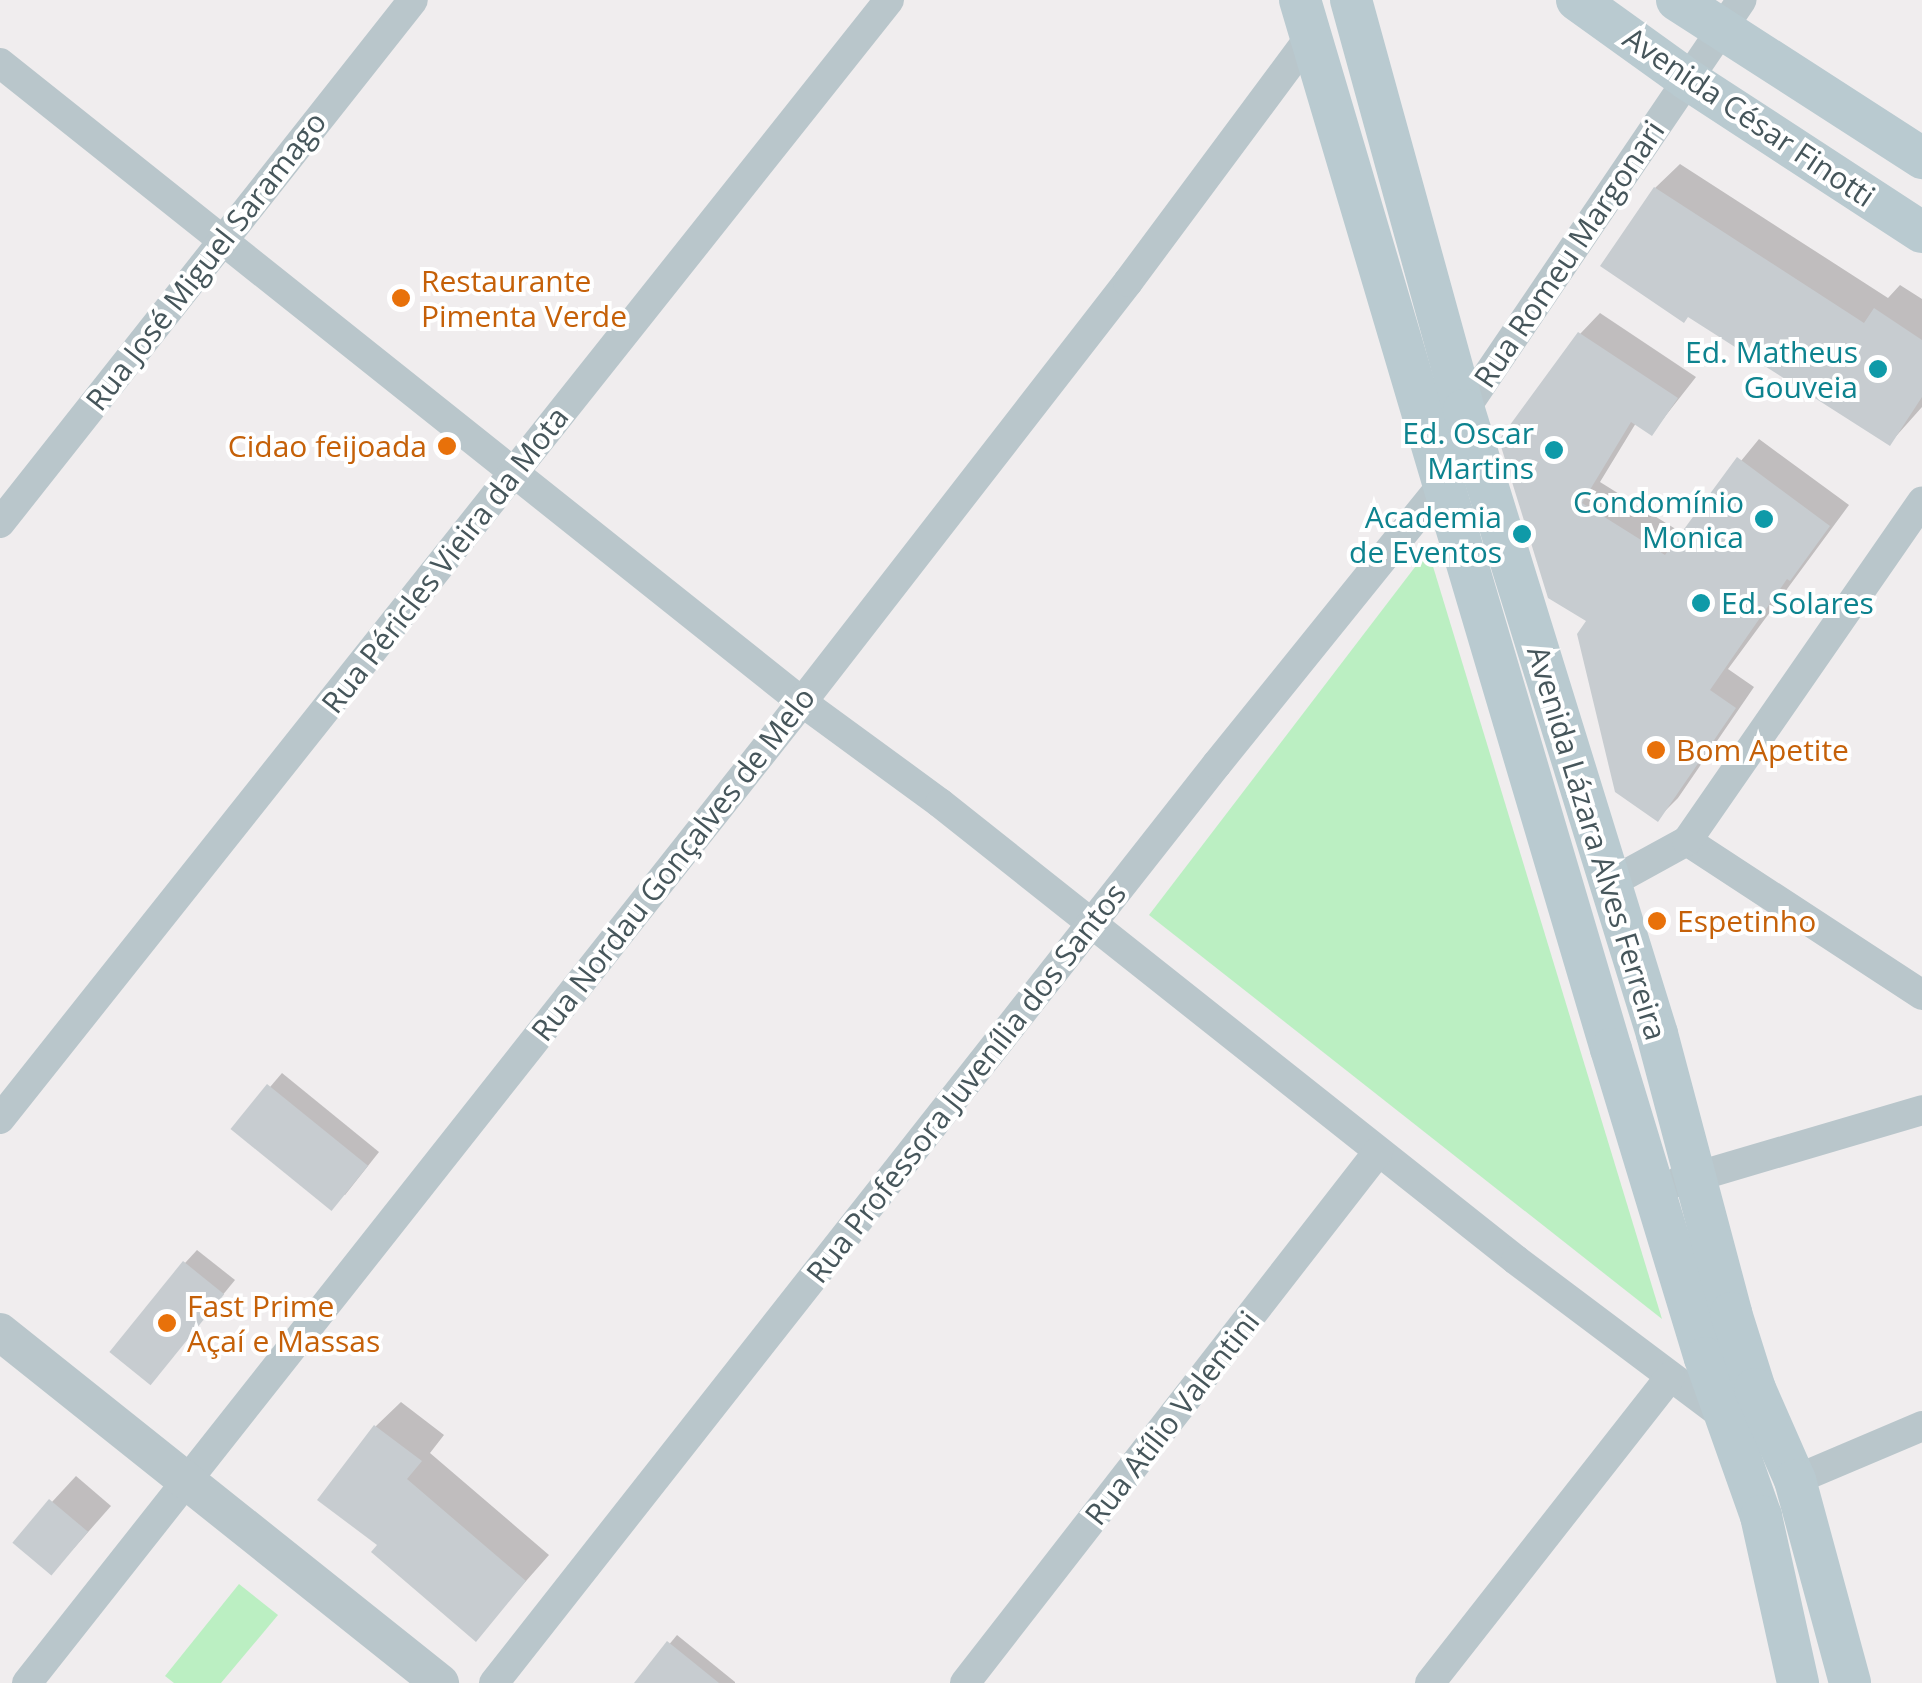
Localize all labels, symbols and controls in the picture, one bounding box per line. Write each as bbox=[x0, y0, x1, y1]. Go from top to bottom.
street label: Avenida César Finotti bbox=[1617, 20, 1881, 214]
street label: Rua José Miguel Saramago bbox=[78, 105, 334, 417]
street label: Rua Romeu Margonari bbox=[1466, 114, 1672, 394]
place label: Restaurante Pimenta Verde bbox=[421, 263, 627, 334]
marker: Restaurante Pimenta Verde bbox=[390, 287, 412, 309]
place label: Ed. Matheus Gouveia bbox=[1685, 334, 1858, 404]
marker: Ed. Matheus Gouveia bbox=[1867, 358, 1889, 380]
street label: Rua Péricles Vieira da Mota bbox=[314, 400, 576, 720]
place label: Ed. Oscar Martins bbox=[1402, 415, 1534, 486]
place label: Cidao feijoada bbox=[228, 428, 427, 464]
marker: Cidao feijoada bbox=[436, 435, 458, 457]
marker: Ed. Oscar Martins bbox=[1543, 439, 1565, 461]
place label: Condomínio Monica bbox=[1573, 484, 1744, 554]
place label: Academia de Eventos bbox=[1349, 499, 1502, 570]
marker: Condomínio Monica bbox=[1753, 508, 1775, 530]
marker: Academia de Eventos bbox=[1511, 523, 1533, 545]
place label: Ed. Solares bbox=[1721, 585, 1874, 621]
marker: Ed. Solares bbox=[1690, 592, 1712, 614]
street label: Avenida Lázara Alves Ferreira bbox=[1520, 642, 1674, 1044]
street label: Rua Nordau Gonçalves de Melo bbox=[524, 680, 822, 1048]
place label: Bom Apetite bbox=[1676, 732, 1849, 768]
marker: Bom Apetite bbox=[1645, 739, 1667, 761]
street label: Rua Professora Juvenília dos Santos bbox=[799, 876, 1133, 1290]
place label: Espetinho bbox=[1677, 903, 1816, 939]
marker: Espetinho bbox=[1646, 910, 1668, 932]
place label: Fast Prime Açaí e Massas bbox=[187, 1288, 380, 1358]
street label: Rua Atílio Valentini bbox=[1077, 1304, 1267, 1532]
marker: Fast Prime Açaí e Massas bbox=[156, 1312, 178, 1334]

